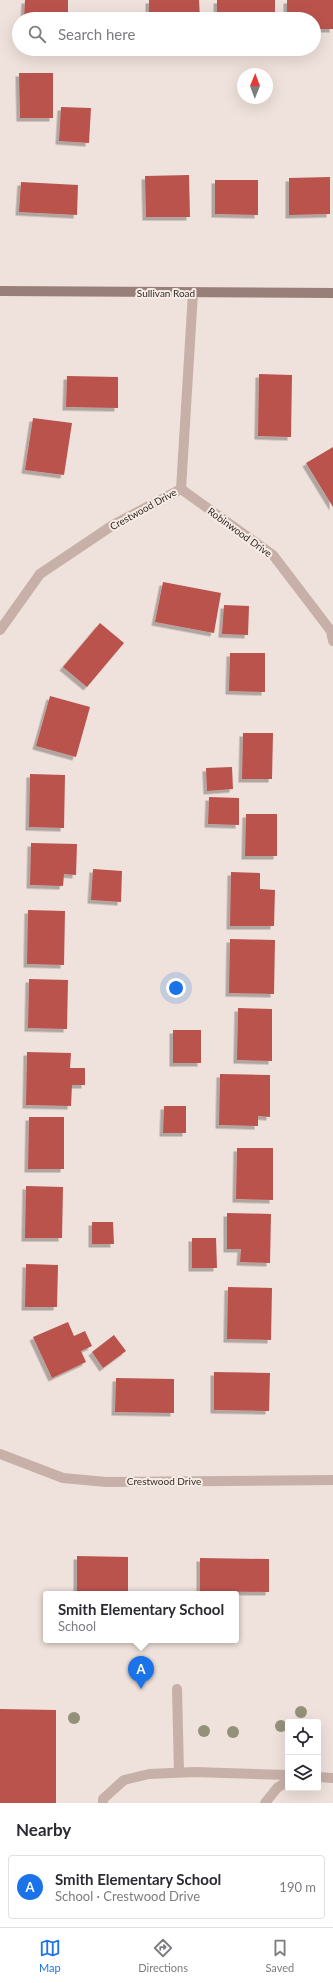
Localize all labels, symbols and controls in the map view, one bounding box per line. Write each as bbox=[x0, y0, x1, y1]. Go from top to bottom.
search box bbox=[12, 12, 321, 56]
icon: search bbox=[26, 23, 48, 45]
text: Search here bbox=[58, 25, 135, 43]
north arrow bbox=[237, 68, 273, 104]
street label: Sullivan Road bbox=[137, 287, 195, 299]
street label: Crestwood Drive bbox=[108, 486, 178, 532]
street label: Robinwood Drive bbox=[206, 505, 274, 559]
your location bbox=[166, 978, 186, 998]
street label: Crestwood Drive bbox=[127, 1475, 201, 1487]
popup bbox=[43, 1591, 239, 1643]
text: Smith Elementary School bbox=[58, 1600, 224, 1618]
text: School bbox=[58, 1618, 96, 1634]
pin: A bbox=[128, 1656, 154, 1689]
map controls bbox=[285, 1719, 321, 1791]
button: locate bbox=[285, 1719, 321, 1755]
button: layers bbox=[285, 1755, 321, 1791]
text: Nearby bbox=[16, 1819, 71, 1840]
text: Smith Elementary School bbox=[55, 1870, 221, 1888]
text: A bbox=[25, 1879, 35, 1895]
text: 190 m bbox=[279, 1879, 316, 1895]
text: School · Crestwood Drive bbox=[55, 1888, 200, 1904]
tab: Map bbox=[39, 1937, 61, 1974]
tab: Directions bbox=[138, 1937, 188, 1974]
tab: Saved bbox=[265, 1937, 294, 1974]

